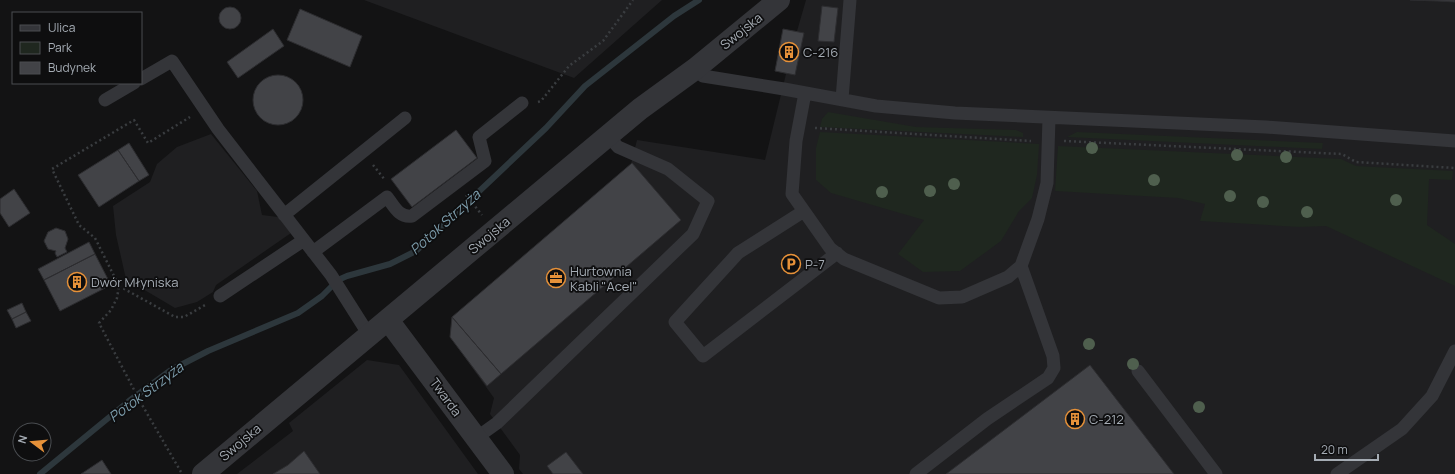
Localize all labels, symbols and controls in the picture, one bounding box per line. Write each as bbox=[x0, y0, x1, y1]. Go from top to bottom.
street label: Swojska bbox=[716, 9, 766, 53]
legend bbox=[12, 12, 142, 84]
text: Ulica bbox=[48, 19, 75, 36]
text: Park bbox=[48, 39, 73, 56]
building icon: C-216 bbox=[778, 41, 800, 63]
place label: C-216 bbox=[803, 43, 838, 61]
text: Budynek bbox=[48, 59, 97, 76]
water label: Potok Strzyża bbox=[405, 184, 485, 258]
street label: Swojska bbox=[464, 212, 514, 258]
parking icon: P-7 bbox=[780, 253, 802, 275]
place label: P-7 bbox=[805, 255, 825, 273]
place label: Hurtownia Kabli "Acel" bbox=[570, 262, 637, 295]
office icon: Hurtownia Kabli "Acel" bbox=[545, 267, 567, 289]
building icon: Dwór Młyniska bbox=[66, 271, 88, 293]
place label: Dwór Młyniska bbox=[91, 273, 178, 291]
water label: Potok Strzyża bbox=[105, 357, 188, 426]
street label: Twarda bbox=[426, 374, 466, 420]
building icon: C-212 bbox=[1064, 408, 1086, 430]
place label: C-212 bbox=[1089, 410, 1124, 428]
street label: Swojska bbox=[215, 419, 265, 465]
north arrow bbox=[12, 422, 52, 462]
text: N bbox=[14, 433, 30, 445]
scale bar bbox=[1315, 436, 1378, 462]
text: 20 m bbox=[1321, 441, 1348, 458]

